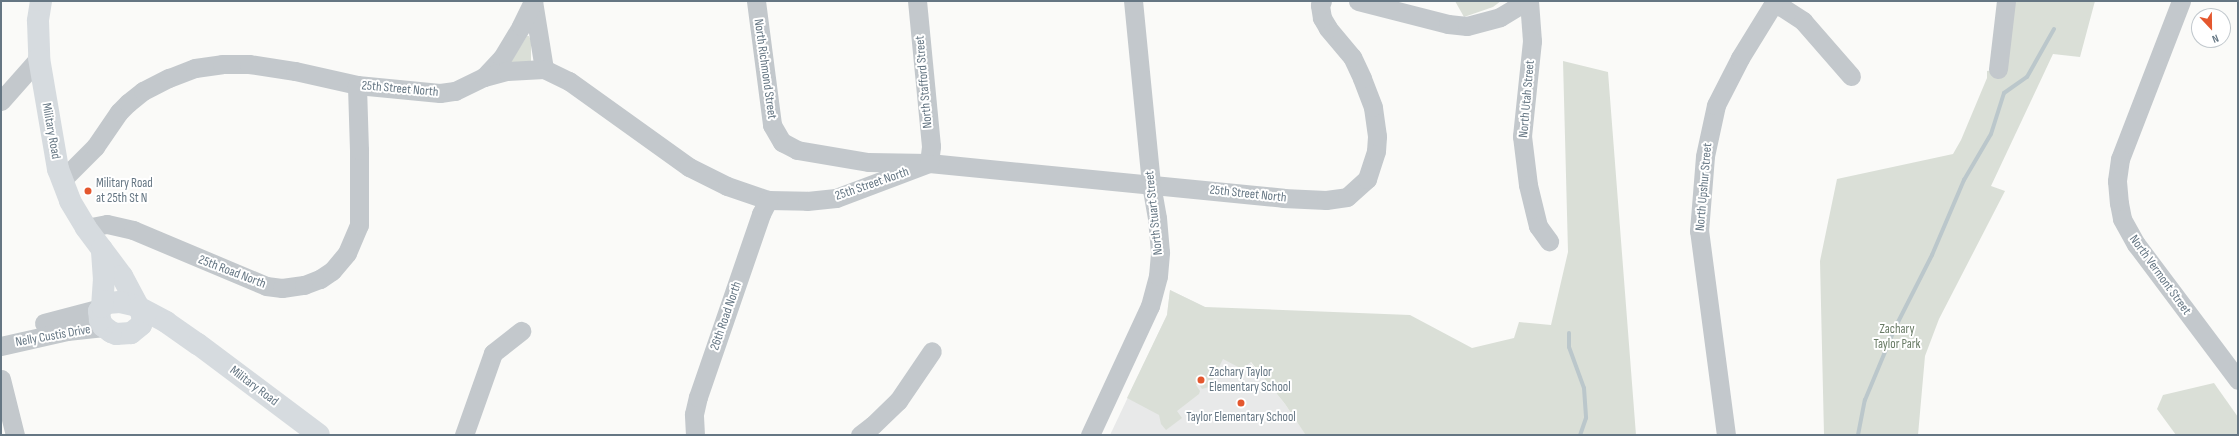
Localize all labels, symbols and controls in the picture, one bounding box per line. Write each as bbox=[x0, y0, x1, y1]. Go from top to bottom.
north arrow bbox=[2191, 8, 2231, 48]
street label: North Richmond Street bbox=[750, 18, 780, 120]
text: N bbox=[2210, 32, 2220, 46]
street label: North Stafford Street bbox=[912, 35, 936, 129]
street label: North Utah Street bbox=[1516, 60, 1538, 138]
street label: 25th Street North bbox=[361, 78, 439, 100]
street label: Military Road bbox=[38, 102, 64, 160]
street label: North Upshur Street bbox=[1692, 142, 1716, 232]
street label: 25th Street North bbox=[833, 164, 911, 204]
street label: North Stuart Street bbox=[1142, 170, 1166, 256]
place label: Military Road at 25th St N bbox=[96, 176, 153, 207]
street label: 25th Street North bbox=[1209, 182, 1287, 206]
marker: Military Road at 25th St N bbox=[83, 186, 93, 196]
street label: North Vermont Street bbox=[2126, 232, 2194, 318]
street label: 25th Road North bbox=[196, 252, 268, 292]
street label: 26th Road North bbox=[707, 280, 745, 352]
street label: Nelly Custis Drive bbox=[14, 322, 92, 350]
park label: Zachary Taylor Park bbox=[1874, 322, 1920, 353]
street label: Military Road bbox=[227, 363, 281, 409]
place label: Zachary Taylor Elementary School bbox=[1209, 365, 1291, 396]
marker: Zachary Taylor Elementary School bbox=[1196, 375, 1206, 385]
marker: Taylor Elementary School bbox=[1236, 398, 1246, 408]
place label: Taylor Elementary School bbox=[1186, 409, 1296, 425]

